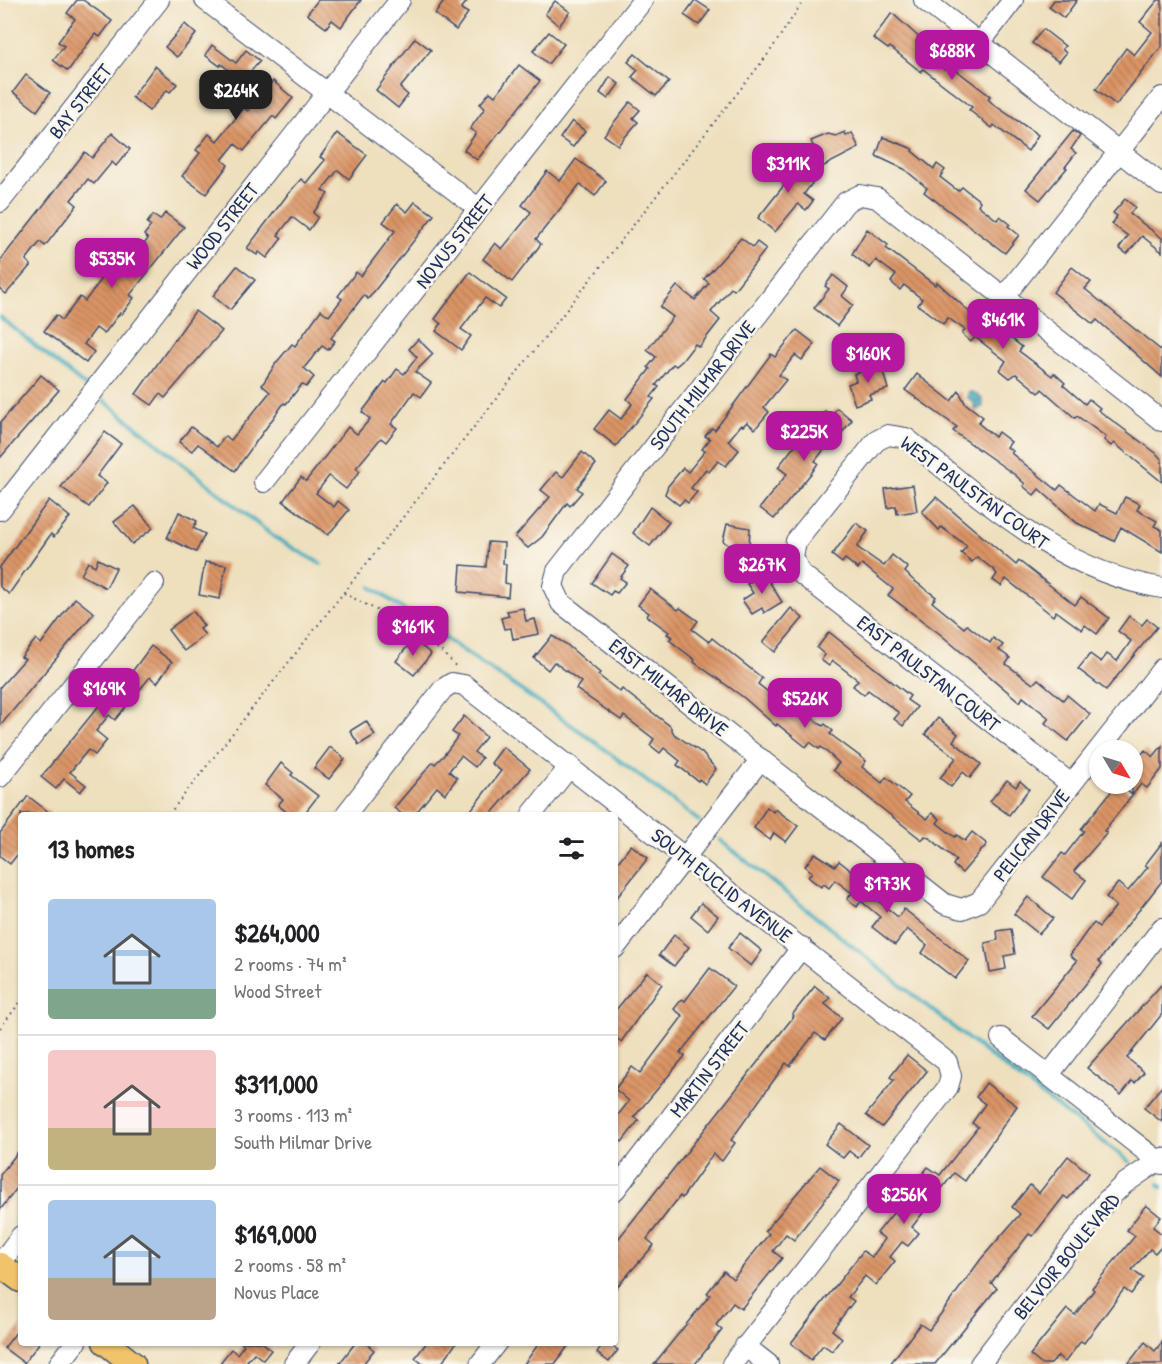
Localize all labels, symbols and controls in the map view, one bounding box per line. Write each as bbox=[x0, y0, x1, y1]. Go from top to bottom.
pin: $688K bbox=[910, 30, 994, 81]
text: $688K bbox=[929, 36, 975, 63]
street label: BAY STREET bbox=[42, 58, 118, 144]
pin: $264K bbox=[194, 70, 278, 121]
text: $264K bbox=[213, 76, 259, 103]
pin: $311K bbox=[746, 143, 830, 194]
text: $311K bbox=[766, 149, 810, 176]
street label: WOOD STREET bbox=[180, 176, 265, 275]
street label: NOVUS STREET bbox=[409, 188, 500, 294]
pin: $535K bbox=[70, 238, 154, 289]
text: $535K bbox=[89, 244, 135, 271]
pin: $461K bbox=[961, 299, 1045, 350]
text: $461K bbox=[981, 305, 1025, 332]
street label: SOUTH MILMAR DRIVE bbox=[643, 315, 761, 455]
pin: $160K bbox=[826, 333, 910, 384]
text: $160K bbox=[846, 339, 890, 366]
pin: $225K bbox=[762, 411, 846, 462]
text: $225K bbox=[780, 417, 828, 444]
street label: WEST PAULSTAN COURT bbox=[895, 429, 1055, 555]
pin: $267K bbox=[720, 544, 804, 595]
text: $267K bbox=[738, 550, 786, 577]
pin: $161K bbox=[371, 606, 455, 657]
street label: EAST PAULSTAN COURT bbox=[852, 609, 1007, 738]
text: $161K bbox=[391, 612, 435, 639]
street label: EAST MILMAR DRIVE bbox=[604, 632, 734, 742]
pin: $169K bbox=[62, 668, 146, 719]
text: $169K bbox=[82, 674, 126, 701]
pin: $526K bbox=[763, 678, 847, 729]
text: $526K bbox=[782, 684, 828, 711]
north arrow bbox=[1089, 740, 1143, 794]
map controls bbox=[1089, 740, 1143, 794]
street label: PELICAN DRIVE bbox=[987, 783, 1076, 887]
street label: SOUTH EUCLID AVENUE bbox=[646, 821, 798, 949]
text: 13 homes bbox=[48, 831, 135, 866]
icon: filters bbox=[555, 832, 588, 865]
pin: $173K bbox=[845, 863, 929, 914]
text: $173K bbox=[864, 869, 910, 896]
text: $264,000 bbox=[234, 915, 320, 950]
icon: home bbox=[96, 923, 168, 995]
text: 2 rooms · 74 m² bbox=[234, 950, 346, 977]
text: Wood Street bbox=[234, 977, 321, 1004]
street label: MARTIN STREET bbox=[663, 1015, 755, 1123]
text: $311,000 bbox=[234, 1066, 318, 1101]
icon: home bbox=[96, 1074, 168, 1146]
text: 3 rooms · 113 m² bbox=[234, 1101, 352, 1128]
text: South Milmar Drive bbox=[234, 1128, 372, 1155]
pin: $256K bbox=[862, 1174, 946, 1225]
text: $256K bbox=[881, 1180, 927, 1207]
street label: BELVOIR BOULEVARD bbox=[1007, 1187, 1126, 1325]
text: $169,000 bbox=[234, 1216, 317, 1251]
icon: home bbox=[96, 1224, 168, 1296]
text: 2 rooms · 58 m² bbox=[234, 1251, 346, 1278]
text: Novus Place bbox=[234, 1278, 320, 1305]

